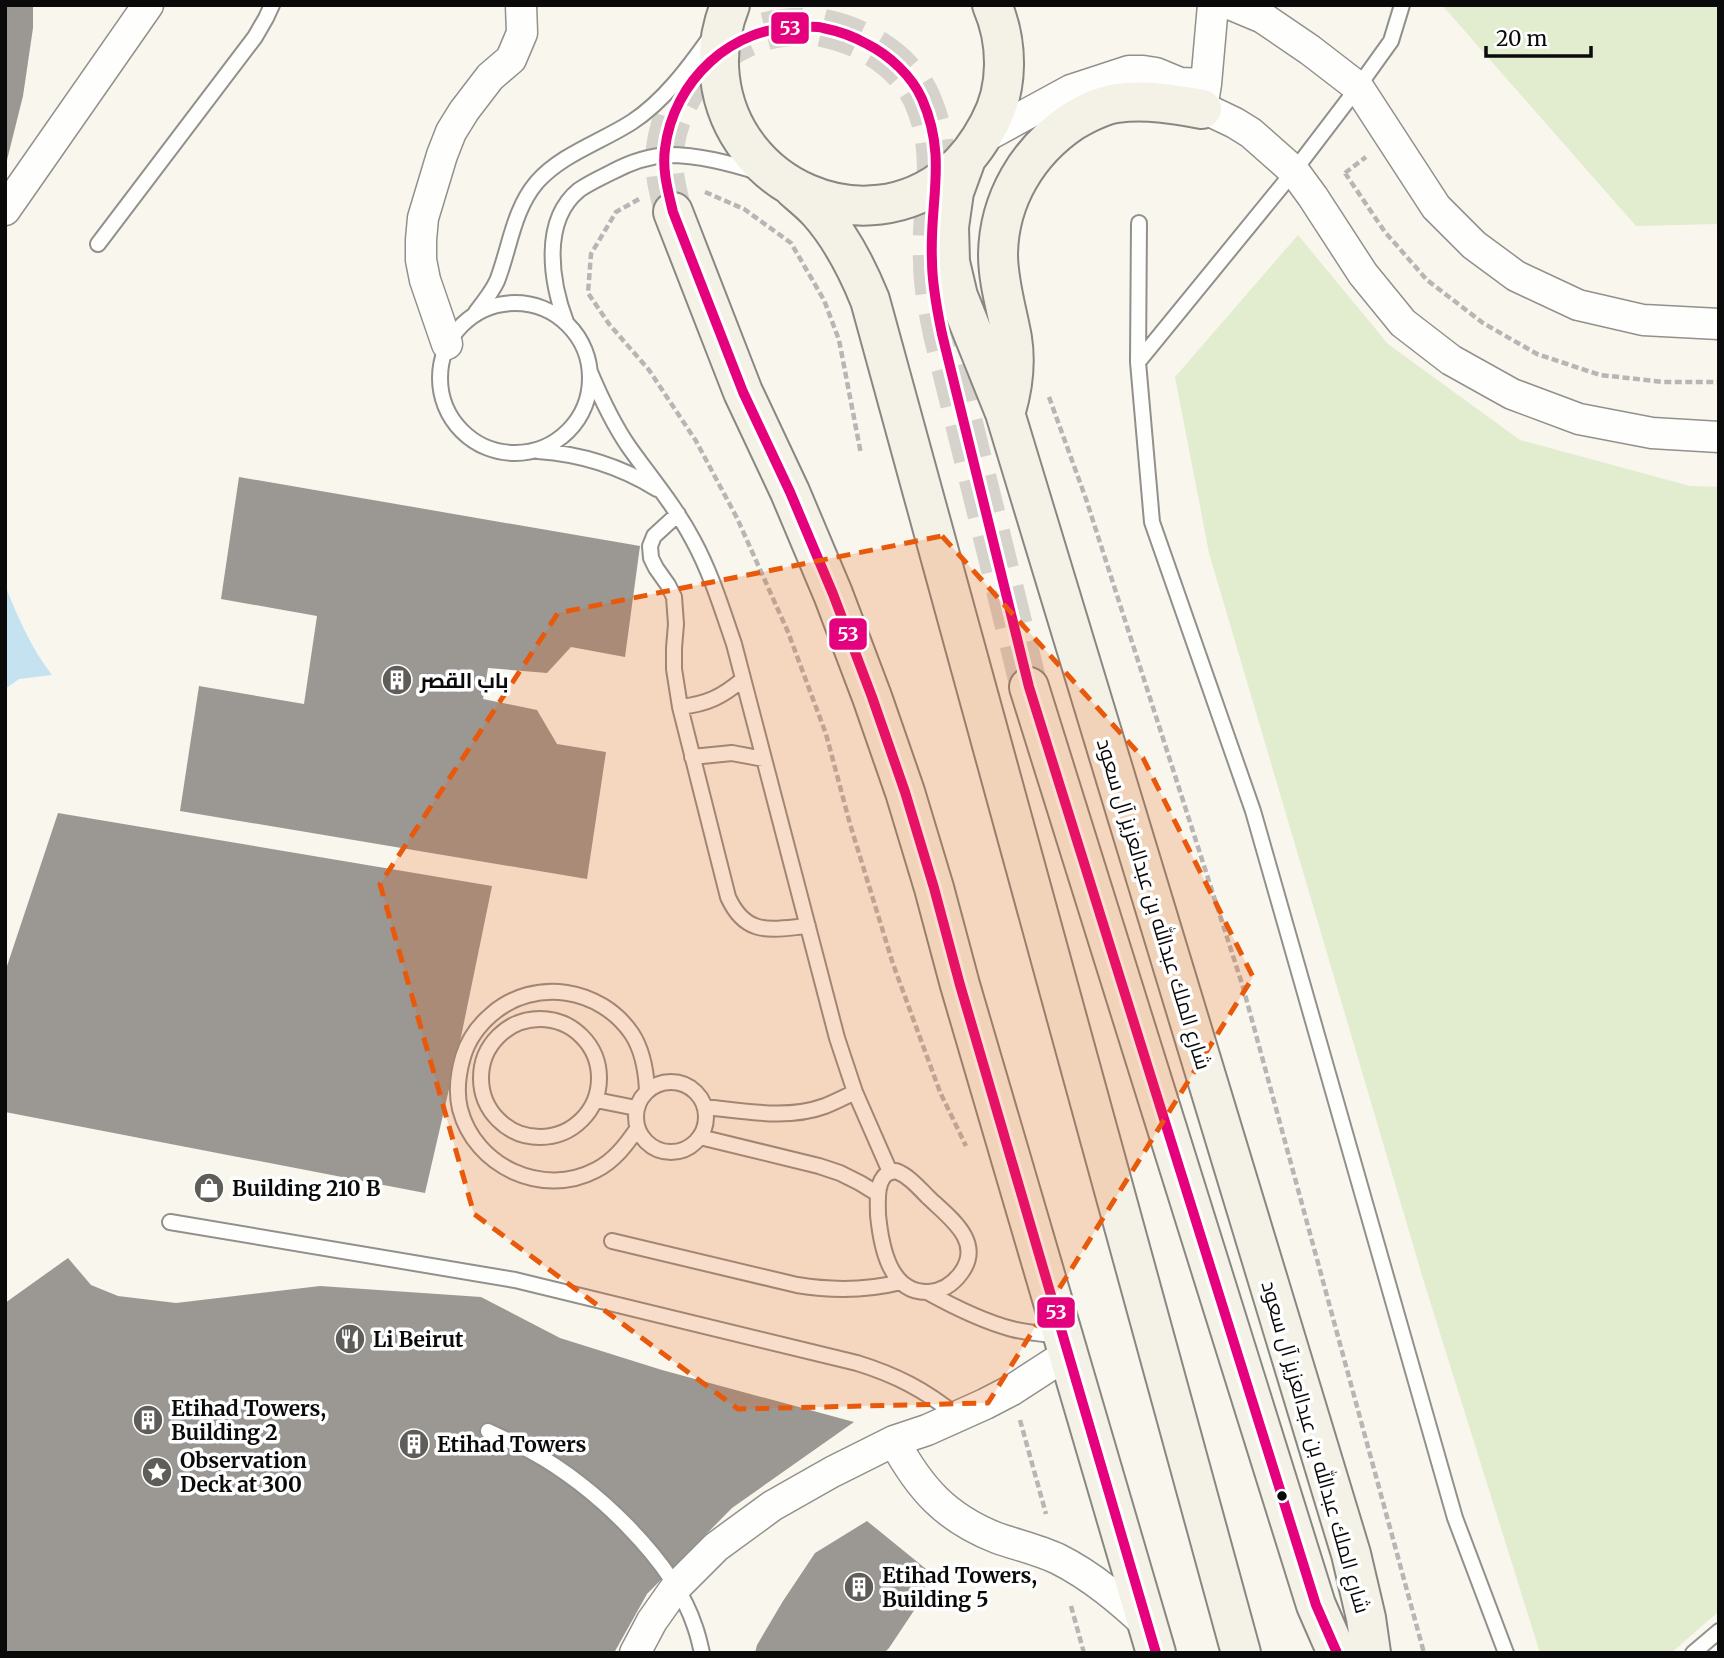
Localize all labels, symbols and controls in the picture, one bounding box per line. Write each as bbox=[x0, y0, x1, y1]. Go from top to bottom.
line badge: 53 bbox=[770, 11, 810, 45]
scale bar bbox=[1486, 14, 1591, 58]
text: 53 bbox=[779, 16, 801, 40]
text: 20 m bbox=[1496, 25, 1548, 52]
line badge: 53 bbox=[828, 617, 868, 651]
text: 53 bbox=[837, 622, 859, 646]
building icon: باب القصر bbox=[380, 663, 414, 697]
place label: باب القصر bbox=[419, 667, 509, 694]
street label: شارع الملك عبدالله بن عبدالعزيز آل سعود bbox=[1090, 735, 1217, 1073]
shop icon: Building 210 B bbox=[192, 1171, 226, 1205]
place label: Building 210 B bbox=[232, 1175, 381, 1202]
street label: شارع الملك عبدالله بن عبدالعزيز آل سعود bbox=[1255, 1278, 1376, 1617]
line badge: 53 bbox=[1036, 1296, 1076, 1329]
text: 53 bbox=[1045, 1300, 1067, 1324]
restaurant icon: Li Beirut bbox=[333, 1322, 367, 1356]
place label: Li Beirut bbox=[373, 1326, 464, 1353]
place label: Etihad Towers, Building 2 bbox=[171, 1395, 326, 1446]
building icon: Etihad Towers, Building 2 bbox=[131, 1403, 165, 1437]
building icon: Etihad Towers bbox=[397, 1427, 431, 1461]
place label: Etihad Towers bbox=[437, 1431, 587, 1458]
place label: Observation Deck at 300 bbox=[180, 1447, 307, 1498]
place icon: Observation Deck at 300 bbox=[140, 1455, 174, 1489]
unlabelled marker bbox=[1275, 1489, 1289, 1503]
place label: Etihad Towers, Building 5 bbox=[882, 1562, 1037, 1613]
building icon: Etihad Towers, Building 5 bbox=[842, 1570, 876, 1604]

